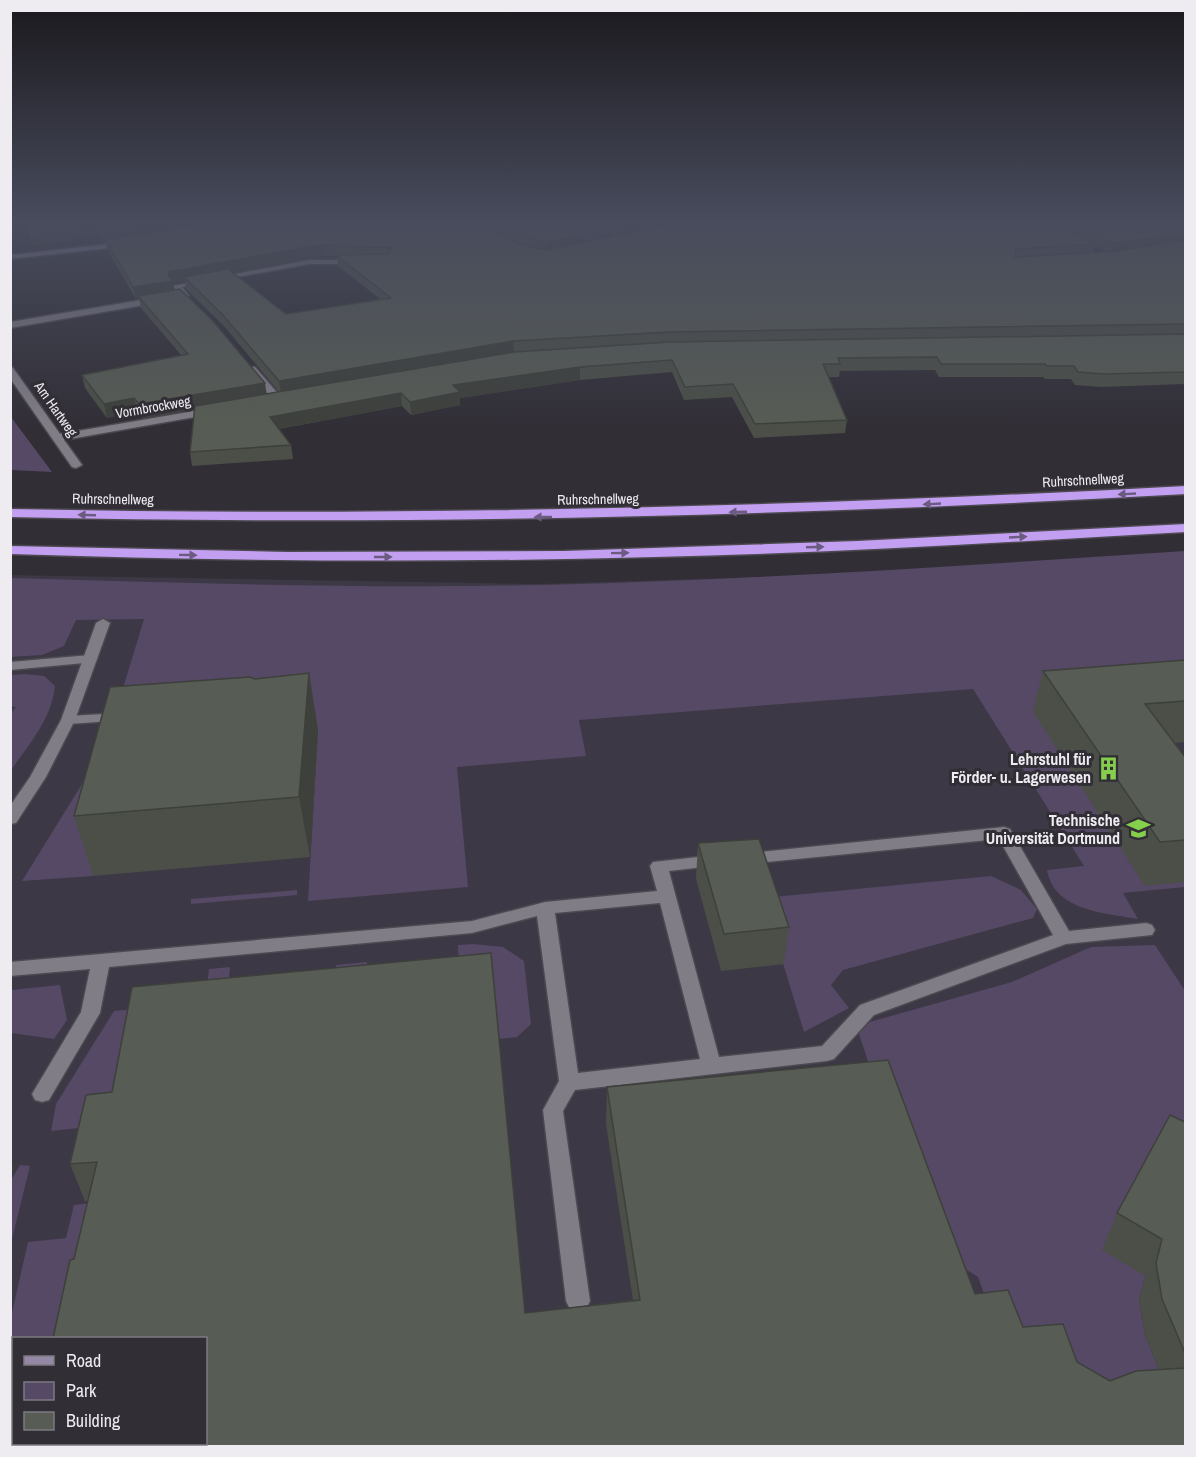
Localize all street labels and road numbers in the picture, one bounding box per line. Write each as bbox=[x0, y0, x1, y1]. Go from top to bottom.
street label: Am Hartweg bbox=[30, 377, 82, 441]
street label: Vormbrockweg bbox=[114, 391, 193, 422]
street label: Ruhrschnellweg bbox=[1042, 469, 1125, 491]
street label: Ruhrschnellweg bbox=[72, 489, 155, 509]
street label: Ruhrschnellweg bbox=[557, 489, 640, 509]

